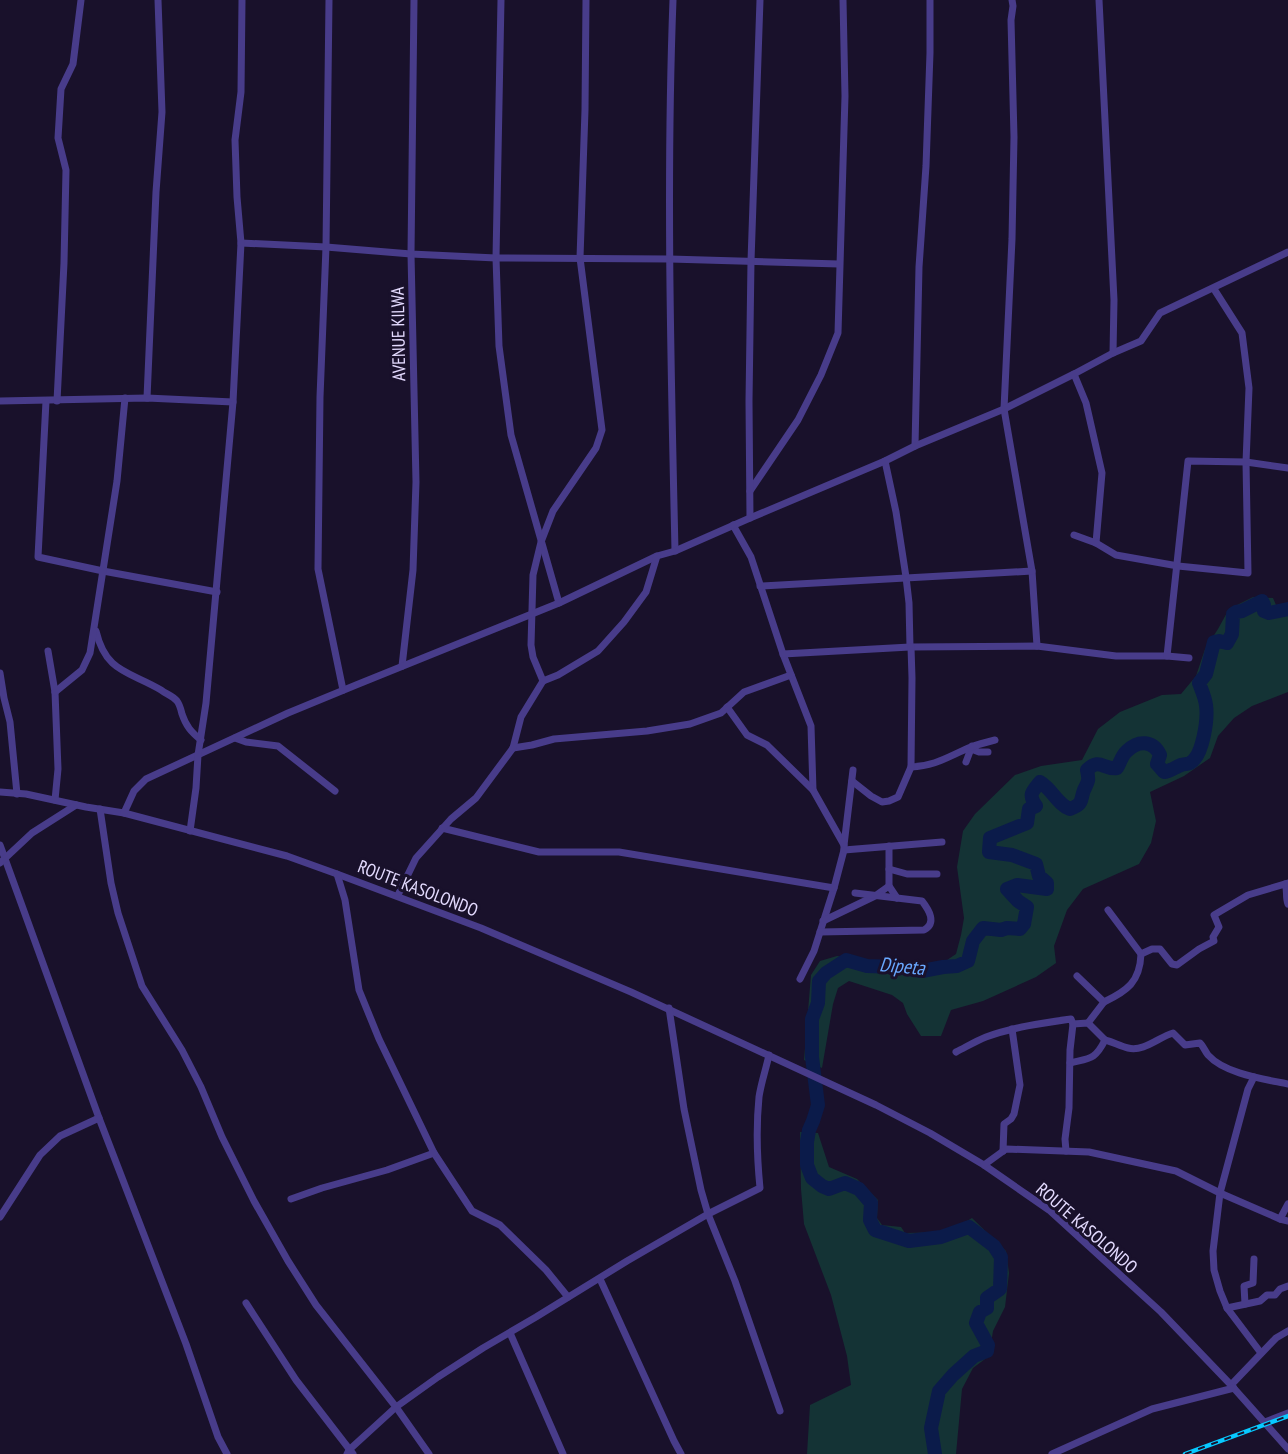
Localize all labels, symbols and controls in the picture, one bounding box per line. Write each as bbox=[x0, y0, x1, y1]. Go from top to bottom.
street label: AVENUE KILWA bbox=[386, 286, 410, 381]
street label: ROUTE KASOLONDO bbox=[355, 855, 481, 922]
water label: Dipeta bbox=[878, 951, 927, 981]
street label: ROUTE KASOLONDO bbox=[1032, 1178, 1143, 1278]

